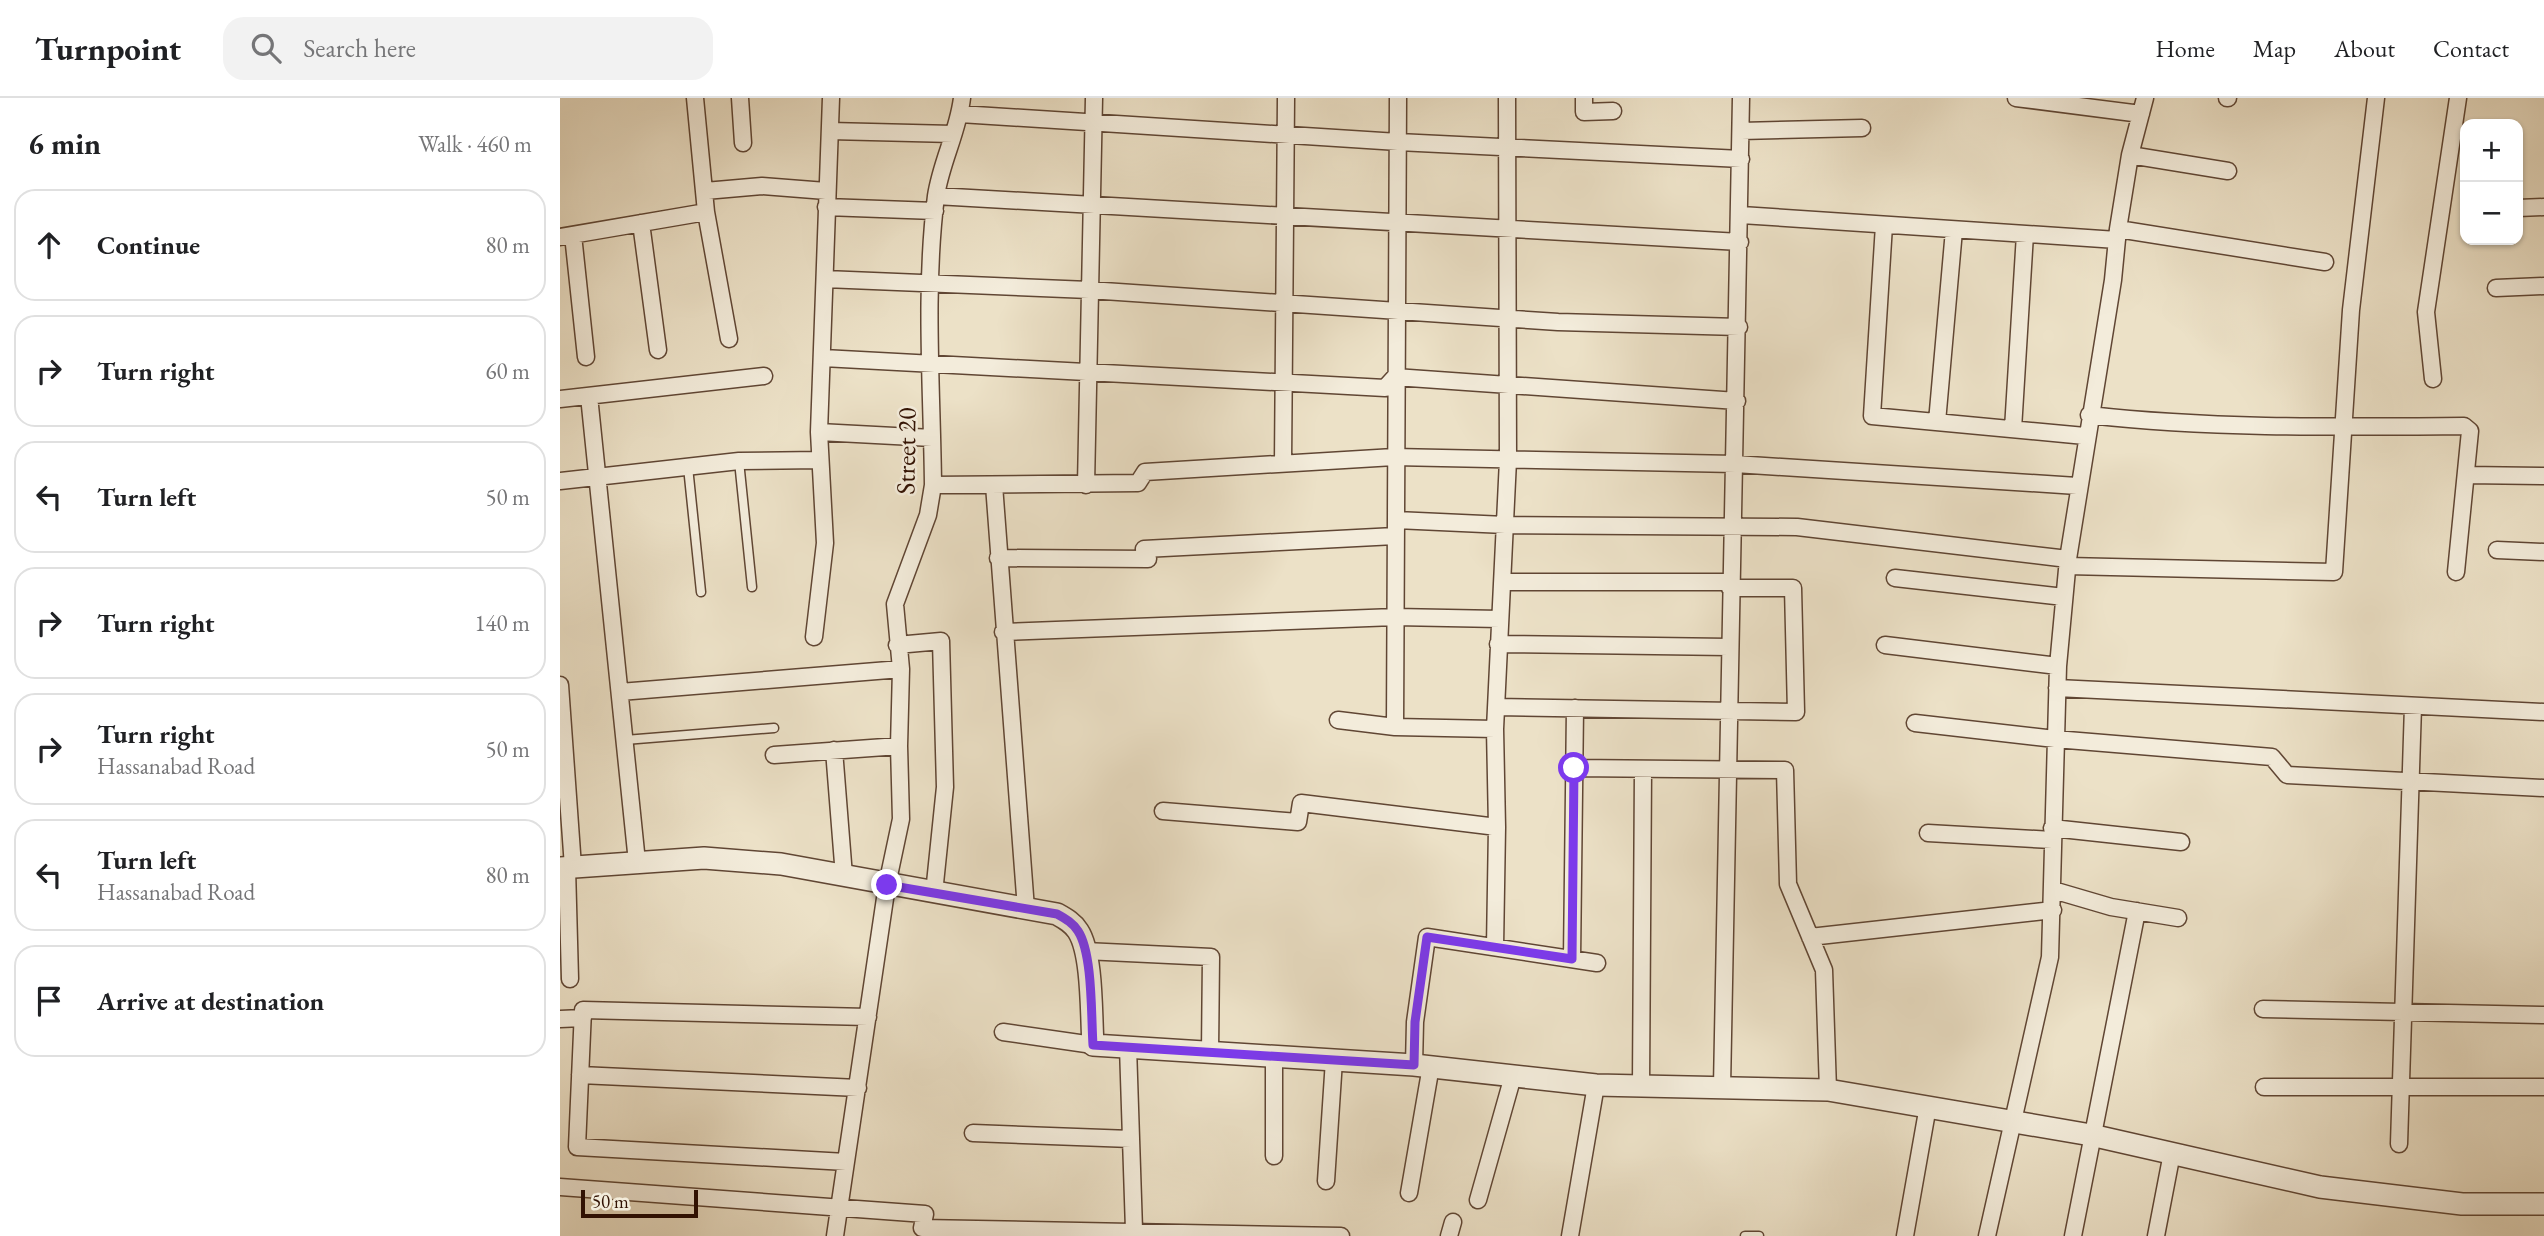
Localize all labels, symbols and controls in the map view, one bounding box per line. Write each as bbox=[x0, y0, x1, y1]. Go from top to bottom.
search box bbox=[223, 17, 713, 80]
text: Turnpoint bbox=[35, 27, 181, 70]
icon: search bbox=[247, 29, 285, 67]
text: Search here bbox=[303, 31, 416, 65]
text: Home bbox=[2155, 33, 2215, 64]
text: Map bbox=[2253, 33, 2296, 64]
text: About bbox=[2334, 33, 2395, 64]
text: Contact bbox=[2433, 33, 2509, 64]
map controls bbox=[2460, 119, 2523, 245]
button: + bbox=[2460, 119, 2523, 182]
text: 6 min bbox=[28, 124, 101, 163]
text: Walk · 460 m bbox=[418, 129, 532, 159]
button: − bbox=[2460, 182, 2523, 245]
icon: ahead bbox=[30, 226, 68, 264]
text: Continue bbox=[97, 228, 200, 262]
text: 80 m bbox=[485, 230, 530, 260]
icon: right bbox=[30, 352, 68, 390]
text: Turn right bbox=[97, 354, 215, 388]
text: 60 m bbox=[485, 356, 530, 386]
street label: Street 20 bbox=[888, 407, 924, 495]
icon: left bbox=[30, 478, 68, 516]
text: Turn left bbox=[97, 480, 196, 514]
text: 50 m bbox=[485, 482, 530, 512]
icon: right bbox=[30, 604, 68, 642]
text: Turn right bbox=[97, 606, 215, 640]
text: 140 m bbox=[474, 608, 530, 638]
text: Turn right bbox=[97, 717, 215, 751]
icon: right bbox=[30, 730, 68, 768]
text: 50 m bbox=[485, 734, 530, 764]
text: Hassanabad Road bbox=[97, 751, 255, 781]
route start bbox=[1558, 752, 1589, 783]
text: Turn left bbox=[97, 843, 196, 877]
icon: left bbox=[30, 856, 68, 894]
text: 80 m bbox=[485, 860, 530, 890]
route end bbox=[871, 869, 902, 900]
text: Hassanabad Road bbox=[97, 877, 255, 907]
icon: arrive bbox=[30, 982, 68, 1020]
text: Arrive at destination bbox=[97, 984, 324, 1018]
scale bar bbox=[581, 1187, 698, 1219]
text: 50 m bbox=[592, 1189, 629, 1214]

